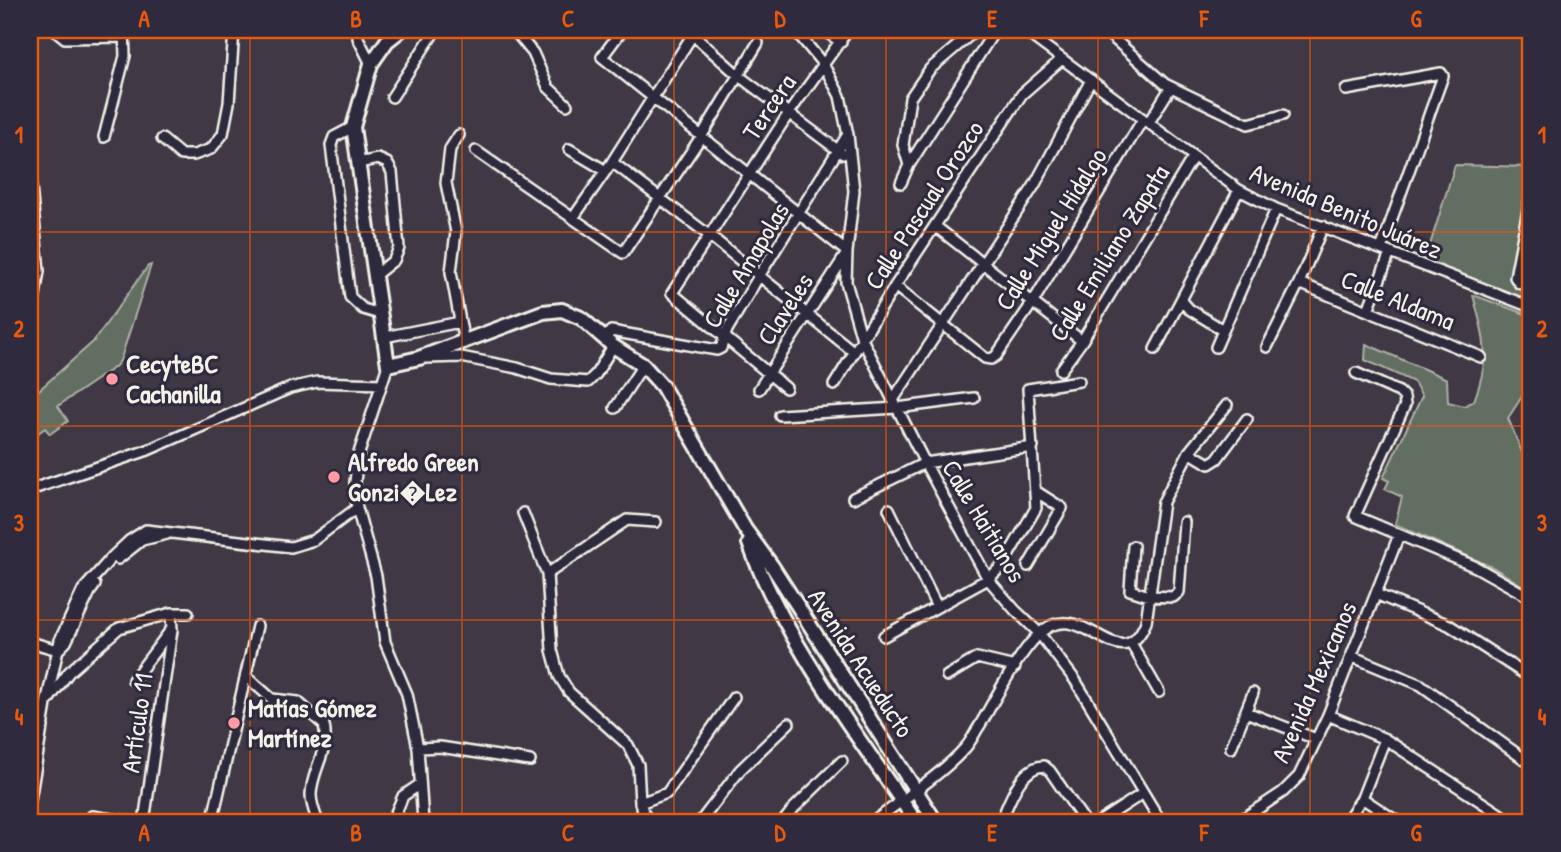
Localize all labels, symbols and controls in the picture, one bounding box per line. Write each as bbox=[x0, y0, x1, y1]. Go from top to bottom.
text: A bbox=[138, 3, 150, 34]
text: B bbox=[350, 3, 362, 34]
text: C bbox=[562, 3, 574, 34]
text: D bbox=[775, 3, 787, 34]
text: E bbox=[987, 3, 998, 34]
text: F bbox=[1199, 3, 1210, 34]
text: G bbox=[1410, 3, 1422, 34]
street label: Tercera bbox=[734, 67, 804, 147]
street label: Calle Pascual Orozco bbox=[856, 113, 991, 296]
text: 1 bbox=[15, 119, 23, 150]
text: 1 bbox=[1538, 119, 1546, 150]
street label: Calle Miguel Hidalgo bbox=[987, 141, 1115, 317]
street label: Avenida Benito Juárez bbox=[1245, 154, 1448, 267]
street label: Calle Emiliano Zapata bbox=[1040, 158, 1177, 348]
street label: Calle Amapolas bbox=[694, 195, 797, 334]
street label: Calle Aldama bbox=[1336, 261, 1460, 338]
street label: Claveles bbox=[748, 266, 821, 352]
text: 2 bbox=[14, 313, 25, 344]
text: 2 bbox=[1537, 313, 1548, 344]
place label: CecyteBC Cachanilla bbox=[126, 346, 221, 411]
marker: CecyteBC Cachanilla bbox=[104, 371, 120, 387]
place label: Alfredo Green Gonzi�Lez bbox=[348, 444, 479, 509]
street label: Calle Haitianos bbox=[934, 453, 1035, 589]
marker: Alfredo Green Gonzi�Lez bbox=[326, 469, 342, 485]
text: 3 bbox=[14, 507, 24, 538]
text: 3 bbox=[1537, 507, 1547, 538]
street label: Avenida Acueducto bbox=[800, 582, 923, 744]
street label: Avenida Mexicanos bbox=[1262, 596, 1365, 768]
street label: Artículo 11 bbox=[112, 671, 161, 775]
place label: Matías Gómez Martínez bbox=[248, 690, 377, 755]
text: 4 bbox=[15, 701, 24, 732]
text: 4 bbox=[1538, 701, 1547, 732]
marker: Matías Gómez Martínez bbox=[226, 715, 242, 731]
text: A bbox=[138, 817, 150, 848]
text: B bbox=[350, 817, 362, 848]
text: C bbox=[562, 817, 574, 848]
text: D bbox=[775, 817, 787, 848]
text: E bbox=[987, 817, 998, 848]
text: F bbox=[1199, 817, 1210, 848]
text: G bbox=[1410, 817, 1422, 848]

